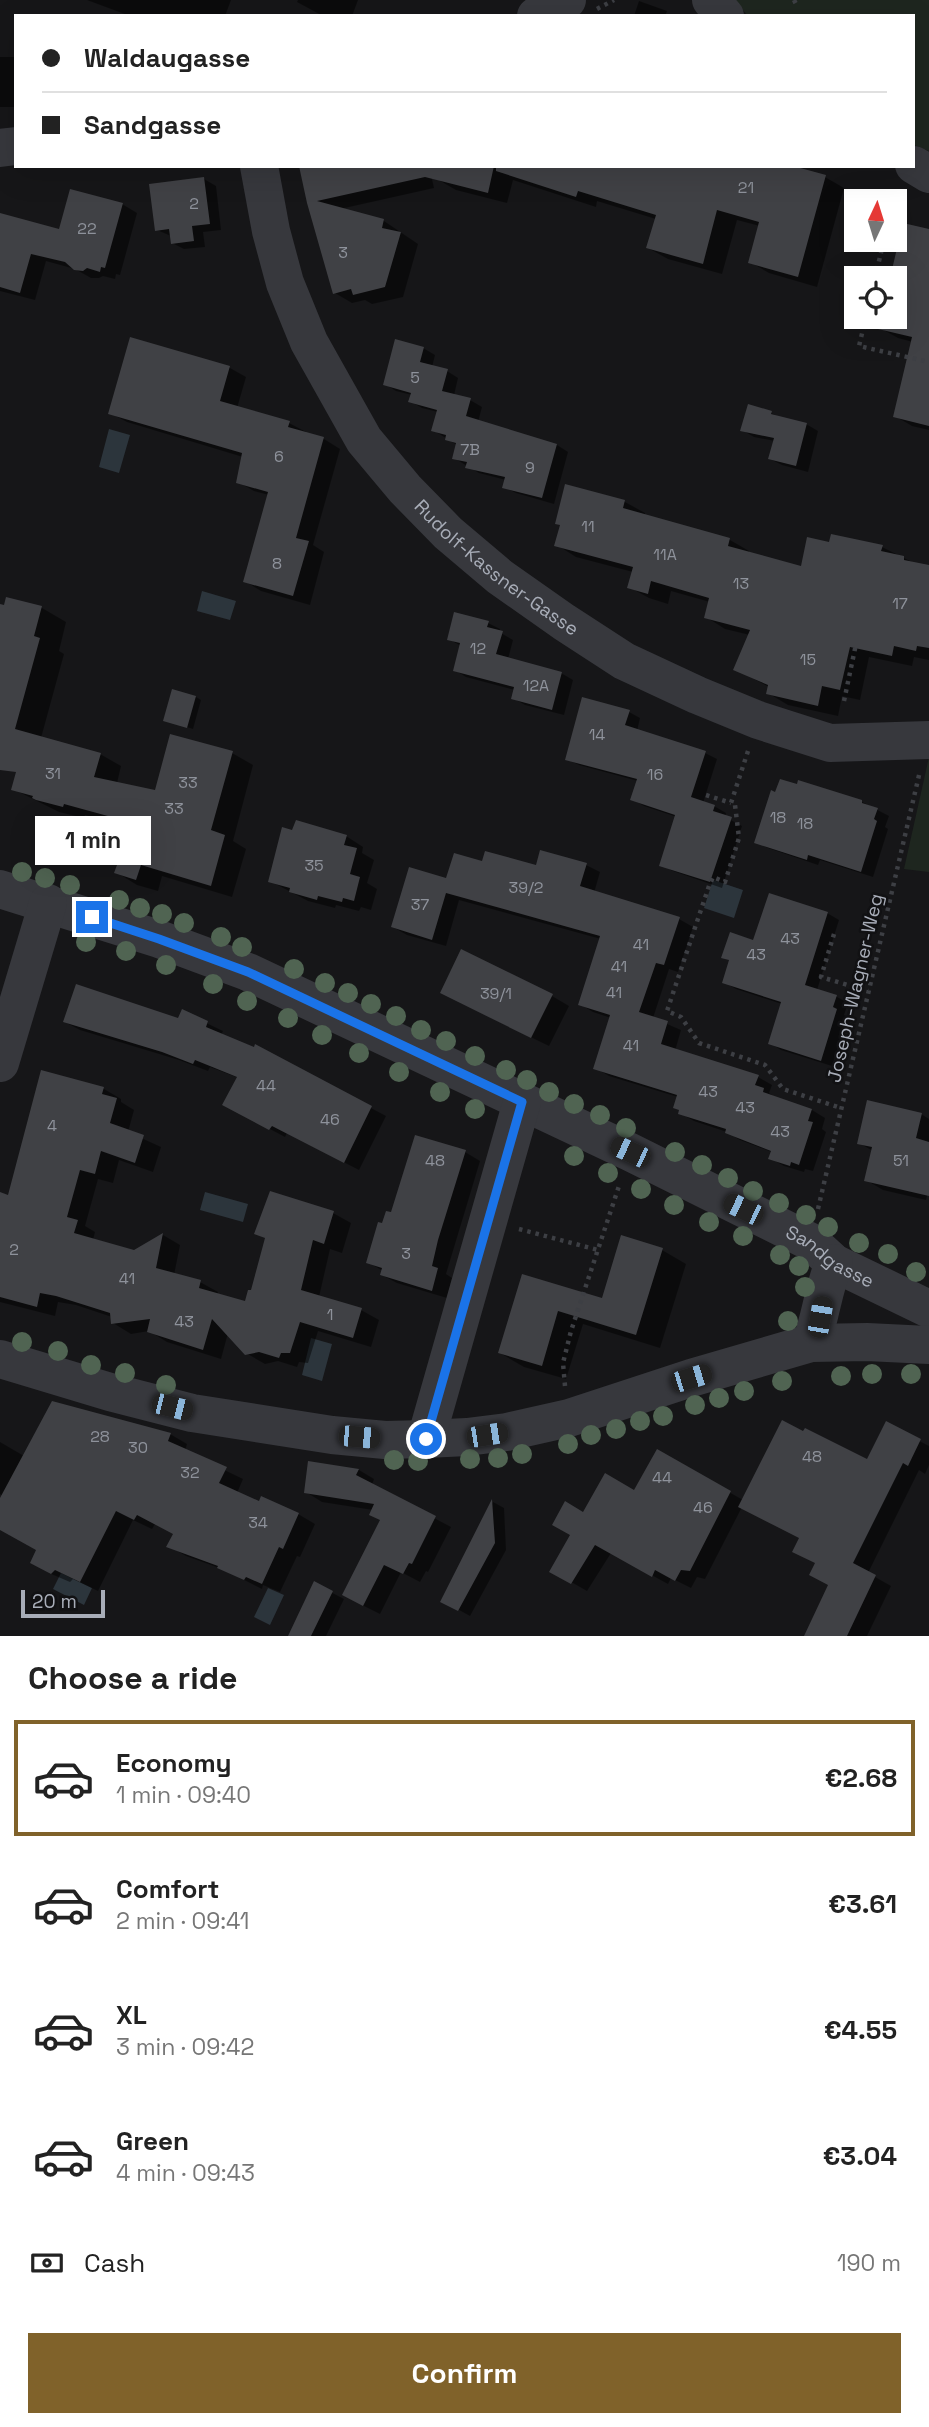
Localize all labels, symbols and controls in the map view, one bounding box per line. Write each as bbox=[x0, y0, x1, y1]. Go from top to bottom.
text: Waldaugasse bbox=[84, 41, 250, 75]
text: Sandgasse bbox=[84, 108, 221, 142]
house number: 21 bbox=[738, 177, 754, 198]
north arrow bbox=[844, 189, 906, 252]
map controls bbox=[844, 189, 907, 329]
house number: 2 bbox=[189, 193, 199, 214]
house number: 22 bbox=[77, 218, 97, 239]
house number: 3 bbox=[338, 242, 348, 263]
button: locate bbox=[844, 266, 907, 329]
house number: 5 bbox=[410, 367, 420, 388]
house number: 7B bbox=[460, 439, 480, 460]
house number: 6 bbox=[274, 446, 284, 467]
house number: 9 bbox=[525, 457, 535, 478]
street label: Rudolf-Kassner-Gasse bbox=[409, 494, 584, 641]
house number: 11 bbox=[581, 516, 595, 537]
house number: 11A bbox=[653, 544, 677, 565]
house number: 8 bbox=[272, 553, 282, 574]
house number: 13 bbox=[733, 573, 749, 594]
house number: 17 bbox=[892, 593, 908, 614]
house number: 12 bbox=[470, 638, 486, 659]
house number: 15 bbox=[800, 649, 816, 670]
house number: 12A bbox=[523, 675, 549, 696]
house number: 14 bbox=[589, 724, 605, 745]
house number: 31 bbox=[45, 763, 61, 784]
house number: 16 bbox=[647, 764, 663, 785]
house number: 33 bbox=[178, 772, 198, 793]
house number: 33 bbox=[164, 798, 184, 819]
house number: 18 bbox=[770, 807, 786, 828]
house number: 18 bbox=[797, 813, 813, 834]
callout: 1 min bbox=[34, 816, 150, 864]
text: 1 min bbox=[65, 825, 121, 855]
house number: 35 bbox=[304, 855, 324, 876]
house number: 39/2 bbox=[508, 877, 544, 898]
street label: Joseph-Wagner-Weg bbox=[821, 891, 889, 1085]
house number: 37 bbox=[411, 894, 429, 915]
route end bbox=[76, 901, 108, 933]
house number: 43 bbox=[780, 928, 800, 949]
house number: 41 bbox=[633, 934, 649, 955]
house number: 43 bbox=[746, 944, 766, 965]
house number: 41 bbox=[611, 956, 627, 977]
house number: 41 bbox=[606, 982, 622, 1003]
house number: 39/1 bbox=[480, 983, 512, 1004]
house number: 41 bbox=[623, 1035, 639, 1056]
house number: 44 bbox=[256, 1075, 276, 1096]
house number: 43 bbox=[698, 1081, 718, 1102]
house number: 43 bbox=[735, 1097, 755, 1118]
house number: 46 bbox=[320, 1109, 340, 1130]
house number: 4 bbox=[47, 1115, 57, 1136]
house number: 43 bbox=[770, 1121, 790, 1142]
car bbox=[607, 1134, 654, 1170]
house number: 48 bbox=[425, 1150, 445, 1171]
house number: 51 bbox=[893, 1150, 909, 1171]
car bbox=[720, 1190, 767, 1228]
street label: Sandgasse bbox=[782, 1219, 878, 1293]
house number: 2 bbox=[9, 1239, 19, 1260]
house number: 3 bbox=[401, 1243, 411, 1264]
house number: 41 bbox=[119, 1268, 135, 1289]
car bbox=[807, 1294, 834, 1340]
house number: 1 bbox=[327, 1304, 333, 1325]
house number: 43 bbox=[174, 1311, 194, 1332]
car bbox=[668, 1362, 715, 1394]
car bbox=[150, 1392, 195, 1422]
car bbox=[465, 1421, 510, 1449]
route start bbox=[410, 1423, 442, 1455]
car bbox=[338, 1425, 381, 1449]
house number: 28 bbox=[90, 1426, 110, 1447]
house number: 30 bbox=[128, 1437, 148, 1458]
house number: 48 bbox=[802, 1446, 822, 1467]
house number: 32 bbox=[180, 1462, 200, 1483]
house number: 44 bbox=[652, 1467, 672, 1488]
house number: 46 bbox=[693, 1497, 713, 1518]
house number: 34 bbox=[248, 1512, 268, 1533]
scale bar bbox=[21, 1587, 105, 1619]
text: 20 m bbox=[32, 1589, 77, 1614]
text: Choose a ride bbox=[28, 1658, 238, 1698]
text: Economy bbox=[116, 1746, 232, 1780]
icon: car bbox=[32, 1747, 95, 1810]
text: €2.68 bbox=[825, 1761, 897, 1795]
text: 1 min · 09:40 bbox=[116, 1780, 251, 1810]
text: Comfort bbox=[116, 1872, 219, 1906]
icon: car bbox=[32, 1873, 95, 1936]
text: €3.61 bbox=[828, 1887, 897, 1921]
text: 2 min · 09:41 bbox=[116, 1906, 249, 1936]
text: XL bbox=[116, 1998, 147, 2032]
icon: car bbox=[32, 1999, 95, 2062]
text: €4.55 bbox=[824, 2013, 897, 2047]
text: 3 min · 09:42 bbox=[116, 2032, 254, 2062]
text: Green bbox=[116, 2124, 189, 2158]
icon: car bbox=[32, 2125, 95, 2188]
text: €3.04 bbox=[823, 2139, 897, 2173]
text: 4 min · 09:43 bbox=[116, 2158, 255, 2188]
icon: cash bbox=[28, 2244, 66, 2282]
text: Cash bbox=[84, 2246, 145, 2280]
text: 190 m bbox=[837, 2248, 901, 2278]
button: Confirm bbox=[28, 2333, 901, 2413]

